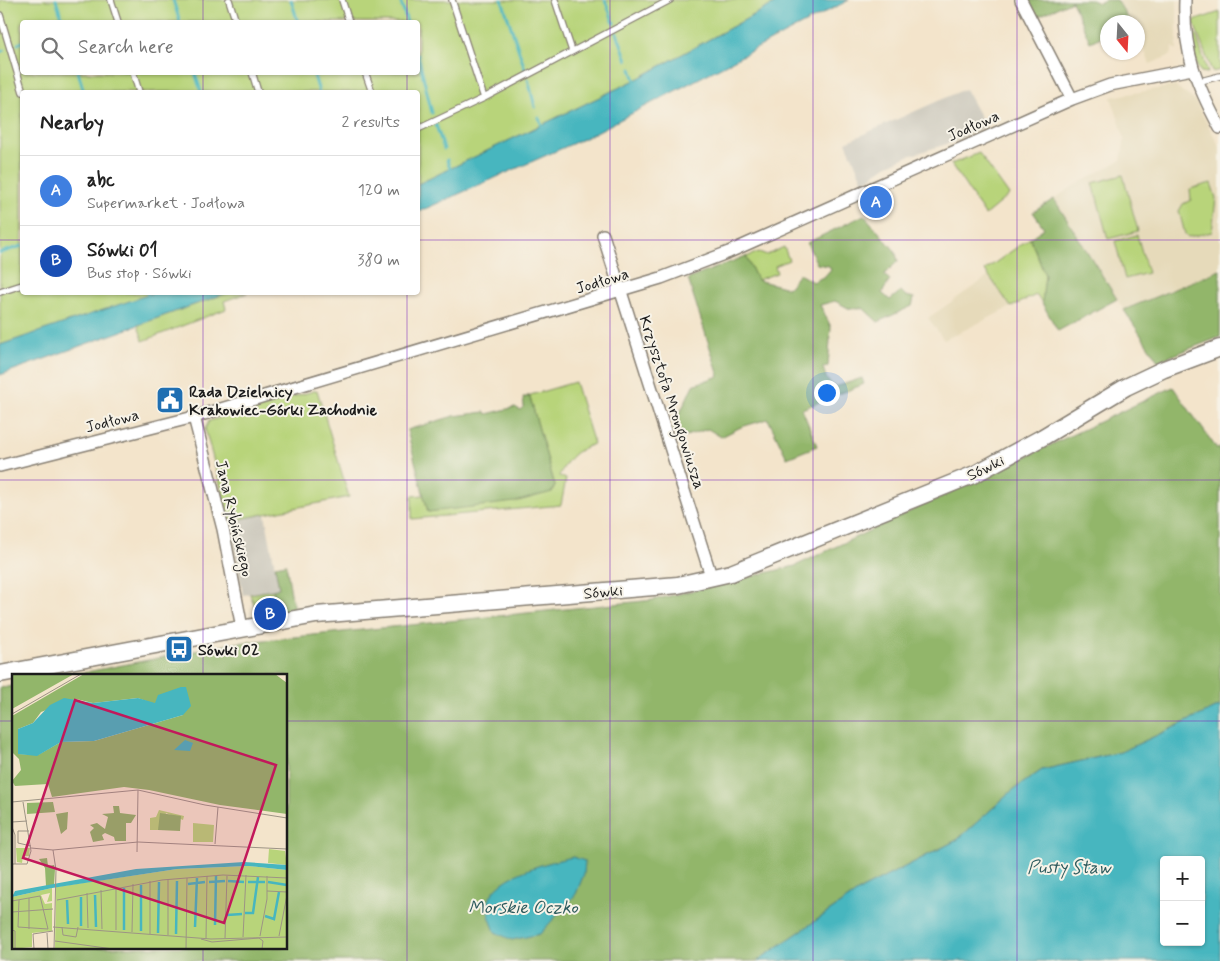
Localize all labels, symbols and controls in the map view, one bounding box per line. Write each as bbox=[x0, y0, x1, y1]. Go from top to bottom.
north arrow bbox=[1100, 15, 1145, 60]
search box bbox=[20, 20, 420, 75]
icon: search bbox=[38, 34, 66, 62]
text: Search here bbox=[78, 35, 174, 60]
street label: Jodłowa bbox=[944, 106, 1003, 147]
text: Nearby bbox=[40, 109, 104, 137]
text: 2 results bbox=[342, 112, 400, 133]
text: abc bbox=[87, 168, 115, 193]
text: A bbox=[51, 180, 61, 201]
text: 120 m bbox=[358, 180, 400, 201]
pin: A bbox=[860, 183, 892, 221]
text: Supermarket · Jodłowa bbox=[87, 193, 245, 214]
text: Sówki 01 bbox=[87, 238, 158, 263]
text: B bbox=[51, 250, 61, 271]
text: 380 m bbox=[357, 250, 400, 271]
text: Bus stop · Sówki bbox=[87, 263, 192, 284]
street label: Jodłowa bbox=[573, 263, 632, 299]
street label: Krzysztofa Mrongowiusza bbox=[633, 313, 710, 492]
your location bbox=[814, 380, 840, 406]
place label: Rada Dzielnicy Krakowiec-Górki Zachodnie bbox=[189, 382, 377, 421]
public building icon: Rada Dzielnicy Krakowiec-Górki Zachodnie bbox=[155, 385, 185, 415]
street label: Jodłowa bbox=[83, 405, 142, 438]
street label: Sówki bbox=[963, 450, 1008, 486]
street label: Jana Rybińskiego bbox=[209, 458, 257, 579]
street label: Sówki bbox=[583, 580, 624, 605]
pin: B bbox=[254, 595, 286, 633]
bus stop icon: Sówki 02 bbox=[164, 634, 194, 664]
place label: Sówki 02 bbox=[198, 640, 259, 661]
inset map bbox=[12, 674, 288, 948]
water label: Pusty Staw bbox=[1027, 856, 1112, 880]
map controls bbox=[1160, 856, 1205, 946]
button: + bbox=[1160, 856, 1205, 901]
water label: Morskie Oczko bbox=[468, 896, 578, 920]
button: − bbox=[1160, 901, 1205, 946]

